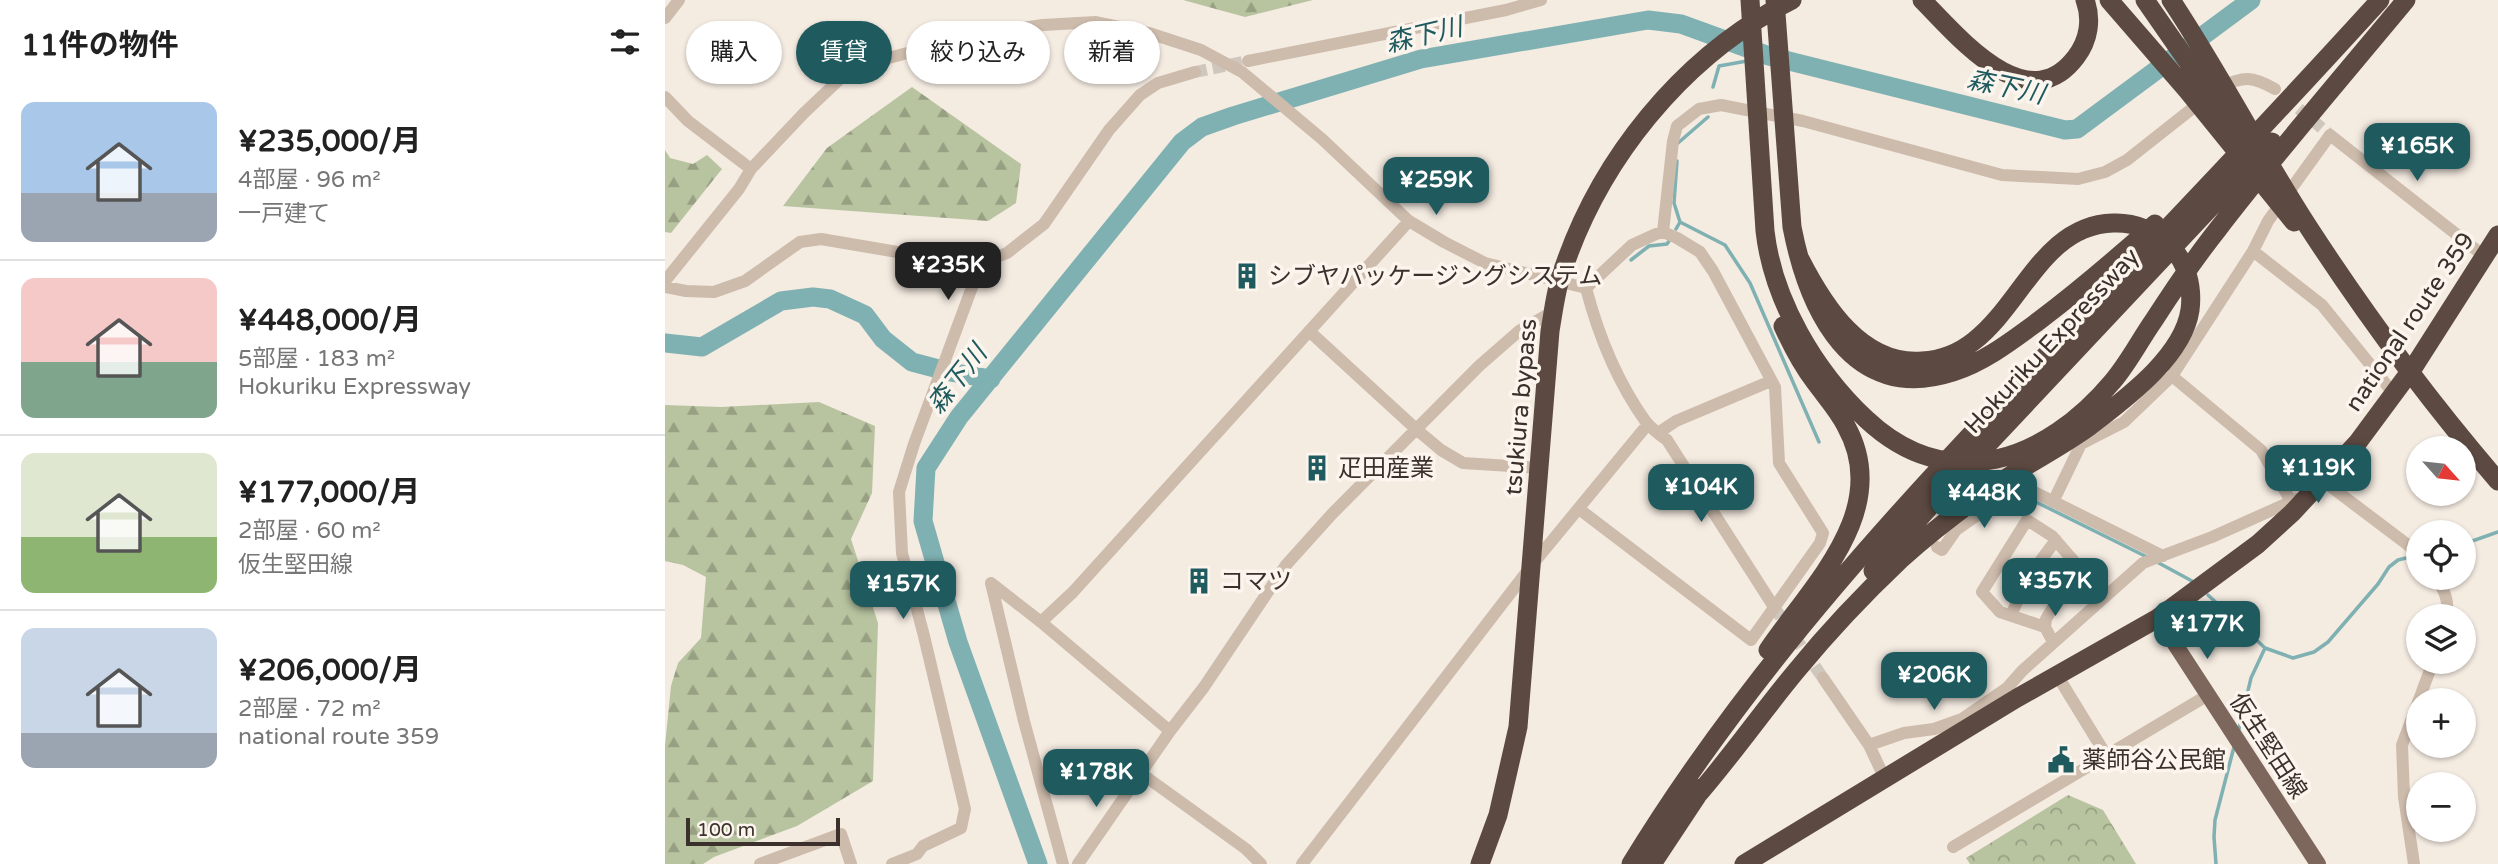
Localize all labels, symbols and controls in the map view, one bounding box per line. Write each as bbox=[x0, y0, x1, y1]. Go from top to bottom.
water label: 森下川 bbox=[1383, 10, 1468, 59]
chip: 購入 bbox=[686, 21, 782, 84]
chip: 賃貸 bbox=[796, 21, 892, 84]
chip: 絞り込み bbox=[906, 21, 1050, 84]
chip: 新着 bbox=[1064, 21, 1160, 84]
icon: filters bbox=[606, 23, 644, 61]
text: 11件の物件 bbox=[21, 27, 179, 64]
water label: 森下川 bbox=[1965, 64, 2050, 111]
text: ¥235,000/月 bbox=[238, 123, 422, 160]
pin: ¥165K bbox=[2368, 124, 2466, 183]
icon: home bbox=[77, 130, 161, 214]
text: ¥165K bbox=[2380, 132, 2454, 160]
pin: ¥259K bbox=[1387, 158, 1485, 217]
text: 4部屋 · 96 m² bbox=[238, 166, 381, 194]
text: ¥259K bbox=[1399, 166, 1473, 194]
text: 一戸建て bbox=[238, 200, 330, 228]
street label: national route 359 bbox=[2339, 227, 2481, 417]
street label: Hokuriku Expressway bbox=[1959, 242, 2146, 440]
pin: ¥235K bbox=[899, 243, 997, 302]
text: ¥235K bbox=[911, 251, 985, 279]
building icon: シブヤパッケージングシステム bbox=[1232, 261, 1262, 291]
place label: シブヤパッケージングシステム bbox=[1268, 262, 1602, 291]
text: ¥448,000/月 bbox=[238, 302, 422, 339]
icon: home bbox=[77, 306, 161, 390]
street label: tsukiura bypass bbox=[1499, 317, 1543, 497]
water label: 森下川 bbox=[921, 336, 995, 419]
text: 5部屋 · 183 m² bbox=[238, 345, 395, 373]
text: Hokuriku Expressway bbox=[238, 373, 471, 401]
north arrow bbox=[2406, 436, 2476, 506]
map controls bbox=[2406, 436, 2476, 842]
pin: ¥119K bbox=[2269, 446, 2367, 505]
building icon: 疋田産業 bbox=[1302, 453, 1332, 483]
place label: 疋田産業 bbox=[1338, 454, 1434, 483]
text: ¥119K bbox=[2281, 454, 2355, 482]
pin: ¥104K bbox=[1652, 464, 1750, 524]
pin: ¥448K bbox=[1935, 470, 2033, 530]
text: ¥104K bbox=[1664, 473, 1738, 501]
text: ¥177,000/月 bbox=[238, 474, 420, 511]
text: ¥448K bbox=[1947, 479, 2021, 507]
icon: home bbox=[77, 481, 161, 565]
text: 2部屋 · 60 m² bbox=[238, 517, 381, 545]
button: locate bbox=[2406, 520, 2476, 590]
text: 仮生堅田線 bbox=[238, 551, 353, 579]
pin: ¥357K bbox=[2006, 558, 2104, 618]
pin: ¥157K bbox=[854, 562, 952, 621]
building icon: コマツ bbox=[1184, 566, 1214, 596]
place label: コマツ bbox=[1220, 567, 1292, 596]
text: ¥357K bbox=[2018, 567, 2092, 595]
text: ¥157K bbox=[866, 570, 940, 598]
pin: ¥177K bbox=[2158, 602, 2256, 661]
button: layers bbox=[2406, 604, 2476, 674]
text: ¥177K bbox=[2170, 610, 2244, 638]
text: ¥206,000/月 bbox=[238, 652, 422, 689]
pin: ¥206K bbox=[1885, 652, 1983, 712]
icon: home bbox=[77, 656, 161, 740]
text: ¥206K bbox=[1897, 661, 1971, 689]
street label: 仮生堅田線 bbox=[2223, 688, 2313, 804]
button: + bbox=[2406, 688, 2476, 758]
text: 2部屋 · 72 m² bbox=[238, 695, 381, 723]
text: national route 359 bbox=[238, 723, 439, 751]
public building icon: 薬師谷公民館 bbox=[2046, 745, 2076, 775]
place label: 薬師谷公民館 bbox=[2082, 746, 2226, 775]
pin: ¥178K bbox=[1047, 750, 1145, 809]
text: ¥178K bbox=[1059, 758, 1133, 786]
button: − bbox=[2406, 772, 2476, 842]
scale bar bbox=[686, 815, 840, 847]
text: 100 m bbox=[697, 819, 755, 841]

